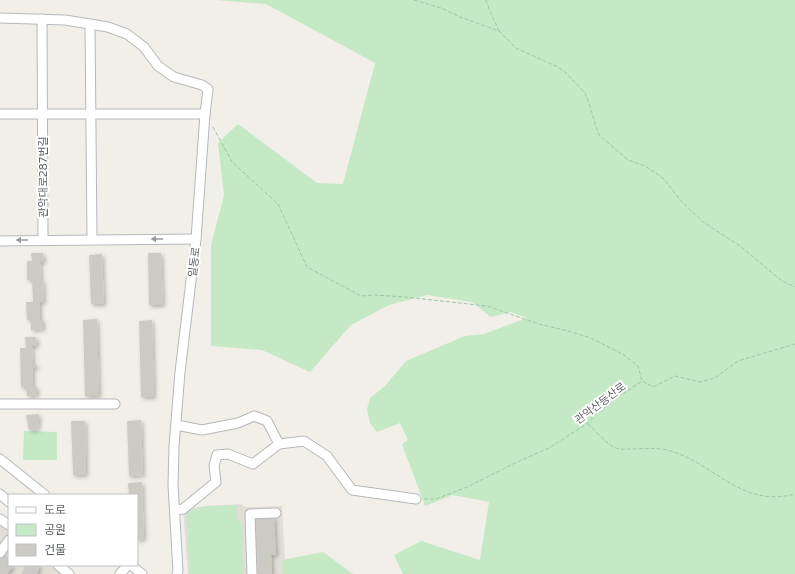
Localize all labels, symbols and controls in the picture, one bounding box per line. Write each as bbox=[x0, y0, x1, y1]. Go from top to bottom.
street label: 관악대로287번길 bbox=[37, 136, 50, 218]
one-way arrow bbox=[150, 236, 163, 242]
one-way arrow bbox=[15, 237, 28, 243]
street label: 일동로 bbox=[186, 246, 203, 278]
street label: 관악산등산로 bbox=[572, 380, 628, 427]
legend bbox=[8, 494, 138, 566]
text: 도로 bbox=[44, 503, 66, 517]
text: 공원 bbox=[44, 523, 66, 537]
text: 건물 bbox=[44, 543, 66, 557]

